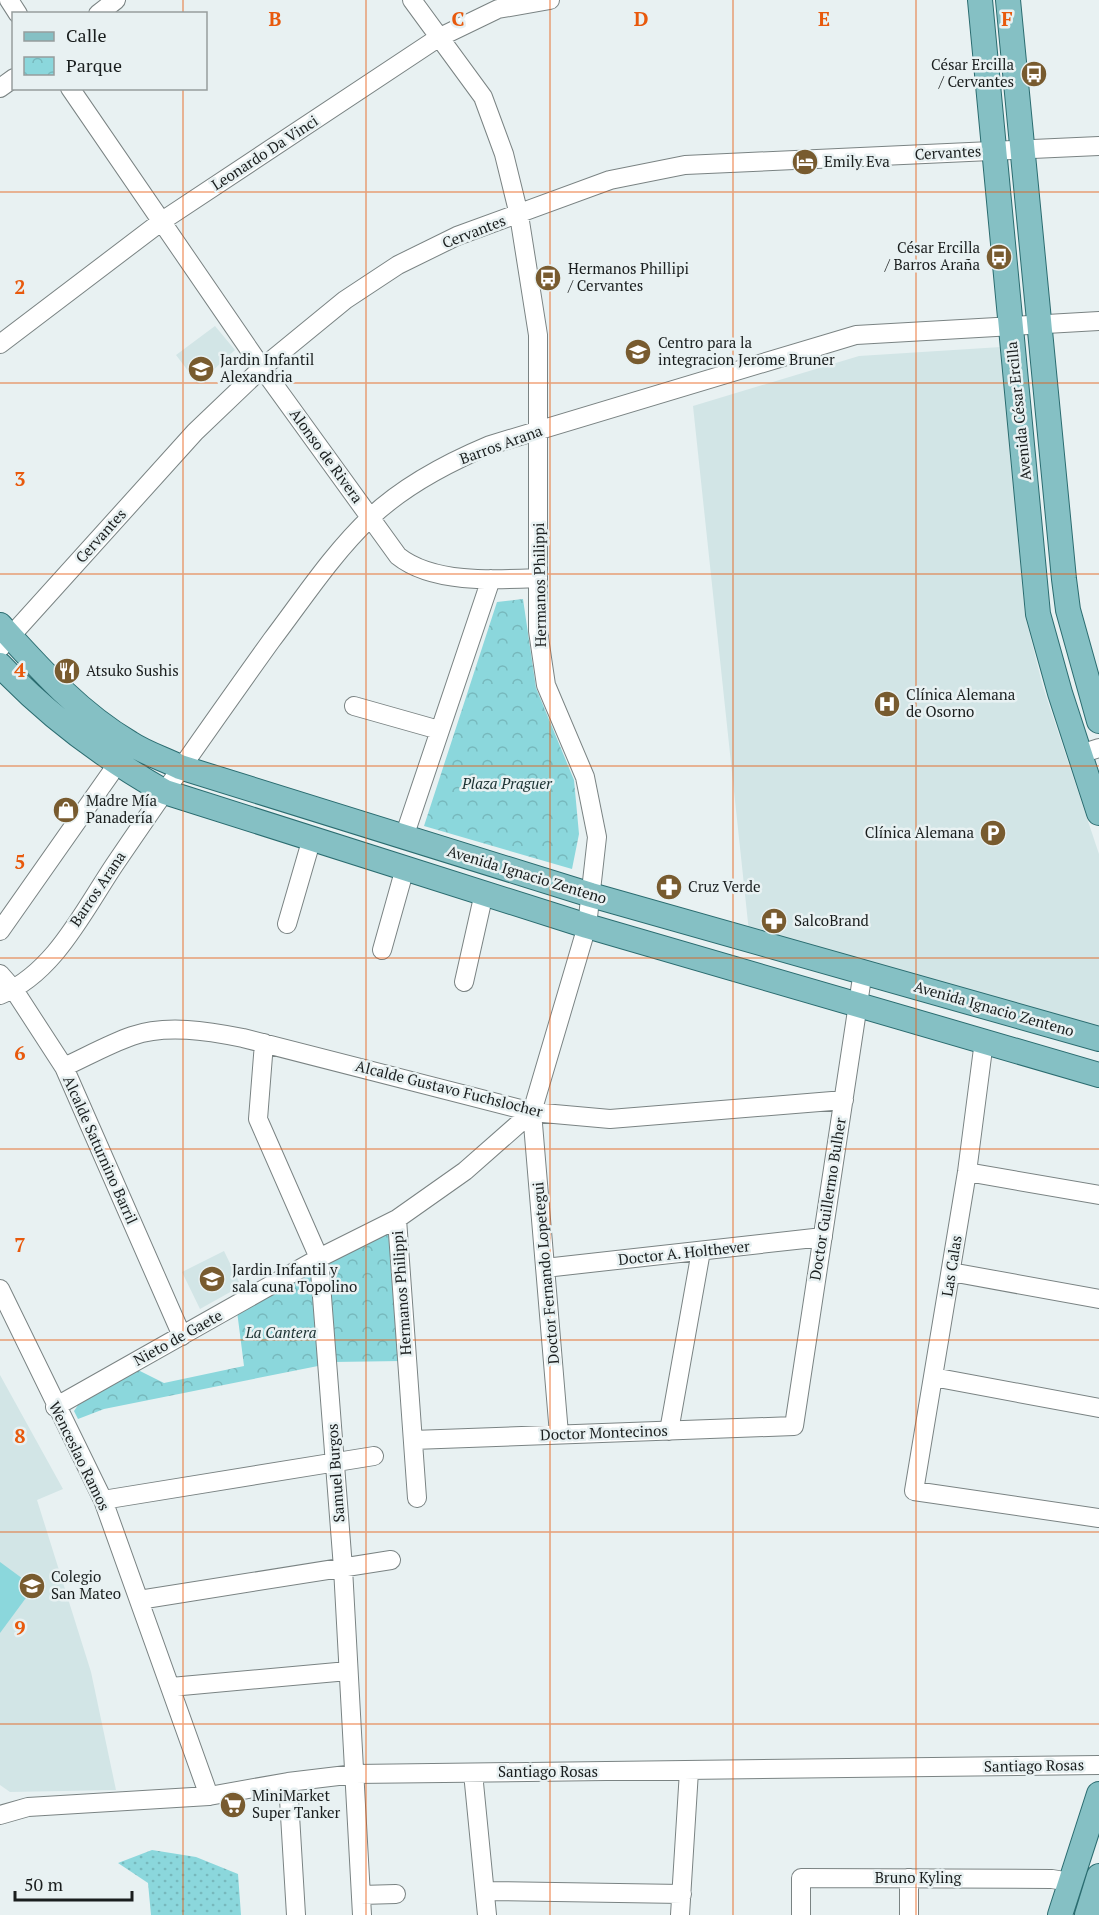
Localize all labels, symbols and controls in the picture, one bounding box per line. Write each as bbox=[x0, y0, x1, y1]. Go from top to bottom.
text: B bbox=[269, 5, 282, 32]
text: C bbox=[451, 5, 465, 32]
text: D bbox=[634, 5, 648, 32]
text: E bbox=[818, 5, 830, 32]
text: F bbox=[1001, 5, 1013, 32]
legend bbox=[12, 12, 207, 90]
text: Calle bbox=[66, 23, 107, 47]
text: Parque bbox=[66, 53, 122, 77]
place label: César Ercilla / Cervantes bbox=[931, 54, 1014, 91]
bus stop icon: César Ercilla / Cervantes bbox=[1019, 59, 1049, 89]
street label: Leonardo Da Vinci bbox=[207, 110, 322, 194]
street label: Cervantes bbox=[914, 140, 982, 164]
hotel icon: Emily Eva bbox=[790, 147, 820, 177]
place label: Emily Eva bbox=[824, 151, 890, 171]
street label: Cervantes bbox=[439, 210, 508, 252]
place label: César Ercilla / Barros Araña bbox=[884, 237, 980, 274]
bus stop icon: César Ercilla / Barros Araña bbox=[984, 242, 1014, 272]
place label: Hermanos Phillipi / Cervantes bbox=[567, 258, 689, 295]
bus stop icon: Hermanos Phillipi / Cervantes bbox=[533, 263, 563, 293]
text: 2 bbox=[14, 273, 26, 300]
place label: Centro para la integracion Jerome Bruner bbox=[658, 332, 835, 369]
school or university icon: Centro para la integracion Jerome Bruner bbox=[623, 337, 653, 367]
street label: Avenida César Ercilla bbox=[1001, 340, 1035, 482]
place label: Jardin Infantil Alexandria bbox=[220, 349, 314, 386]
school or university icon: Jardin Infantil Alexandria bbox=[186, 354, 216, 384]
street label: Alonso de Rivera bbox=[286, 404, 368, 507]
street label: Barros Arana bbox=[457, 420, 545, 468]
text: 3 bbox=[14, 465, 26, 492]
street label: Cervantes bbox=[71, 504, 130, 567]
street label: Hermanos Philippi bbox=[528, 522, 550, 648]
text: 4 bbox=[14, 656, 26, 683]
restaurant icon: Atsuko Sushis bbox=[52, 656, 82, 686]
place label: Atsuko Sushis bbox=[86, 660, 179, 680]
place label: Clínica Alemana de Osorno bbox=[906, 684, 1016, 721]
hospital icon: Clínica Alemana de Osorno bbox=[872, 689, 902, 719]
park label: Plaza Praguer bbox=[461, 773, 553, 793]
place label: Madre Mía Panadería bbox=[86, 790, 157, 827]
shop icon: Madre Mía Panadería bbox=[51, 795, 81, 825]
parking icon: Clínica Alemana bbox=[978, 818, 1008, 848]
place label: Clínica Alemana bbox=[865, 822, 974, 842]
street label: Avenida Ignacio Zenteno bbox=[445, 840, 609, 908]
street label: Barros Arana bbox=[65, 847, 130, 930]
text: 5 bbox=[14, 848, 26, 875]
pharmacy icon: Cruz Verde bbox=[654, 872, 684, 902]
place label: Cruz Verde bbox=[688, 876, 761, 896]
pharmacy icon: SalcoBrand bbox=[759, 906, 789, 936]
place label: SalcoBrand bbox=[794, 910, 869, 930]
street label: Avenida Ignacio Zenteno bbox=[912, 976, 1077, 1040]
text: 6 bbox=[14, 1039, 26, 1066]
street label: Alcalde Gustavo Fuchslocher bbox=[354, 1055, 545, 1121]
street label: Alcalde Saturnino Barril bbox=[59, 1072, 143, 1227]
street label: Doctor Guillermo Bulher bbox=[804, 1116, 850, 1282]
street label: Doctor Fernando Lopetegui bbox=[527, 1181, 563, 1365]
street label: Hermanos Philippi bbox=[387, 1230, 415, 1356]
text: 7 bbox=[14, 1231, 26, 1258]
street label: Las Calas bbox=[936, 1234, 966, 1298]
street label: Doctor A. Holthever bbox=[617, 1235, 751, 1269]
place label: Jardin Infantil y sala cuna Topolino bbox=[232, 1259, 357, 1296]
school or university icon: Jardin Infantil y sala cuna Topolino bbox=[197, 1264, 227, 1294]
street label: Nieto de Gaete bbox=[130, 1304, 225, 1370]
park label: La Cantera bbox=[245, 1322, 316, 1342]
street label: Wenceslao Ramos bbox=[45, 1398, 115, 1513]
street label: Doctor Montecinos bbox=[540, 1420, 668, 1444]
text: 8 bbox=[14, 1422, 26, 1449]
street label: Samuel Burgos bbox=[322, 1423, 348, 1523]
place label: Colegio San Mateo bbox=[51, 1566, 121, 1603]
school or university icon: Colegio San Mateo bbox=[17, 1571, 47, 1601]
text: 9 bbox=[14, 1614, 26, 1641]
street label: Santiago Rosas bbox=[984, 1754, 1084, 1776]
street label: Santiago Rosas bbox=[498, 1761, 598, 1781]
place label: MiniMarket Super Tanker bbox=[252, 1785, 341, 1822]
supermarket icon: MiniMarket Super Tanker bbox=[218, 1790, 248, 1820]
scale bar bbox=[15, 1864, 132, 1902]
street label: Bruno Kyling bbox=[875, 1867, 962, 1887]
text: 50 m bbox=[24, 1872, 64, 1896]

